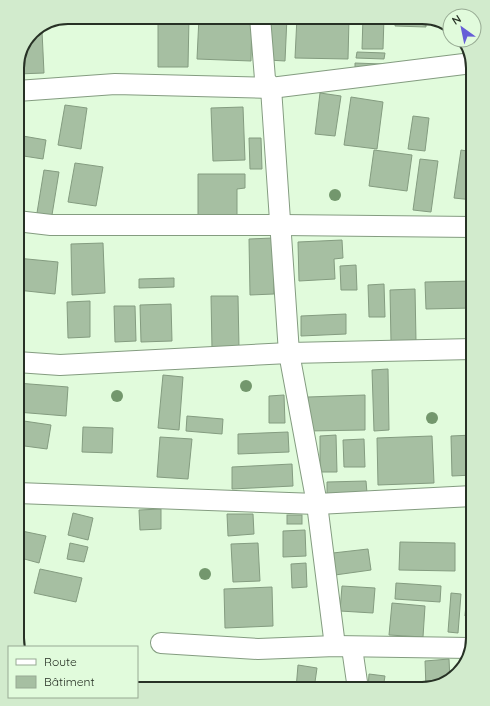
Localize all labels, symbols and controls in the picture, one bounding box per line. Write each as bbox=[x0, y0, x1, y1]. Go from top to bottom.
north arrow bbox=[442, 8, 482, 48]
text: N bbox=[449, 12, 464, 28]
legend bbox=[8, 646, 138, 698]
text: Route bbox=[44, 654, 77, 669]
text: Bâtiment bbox=[44, 674, 94, 689]

